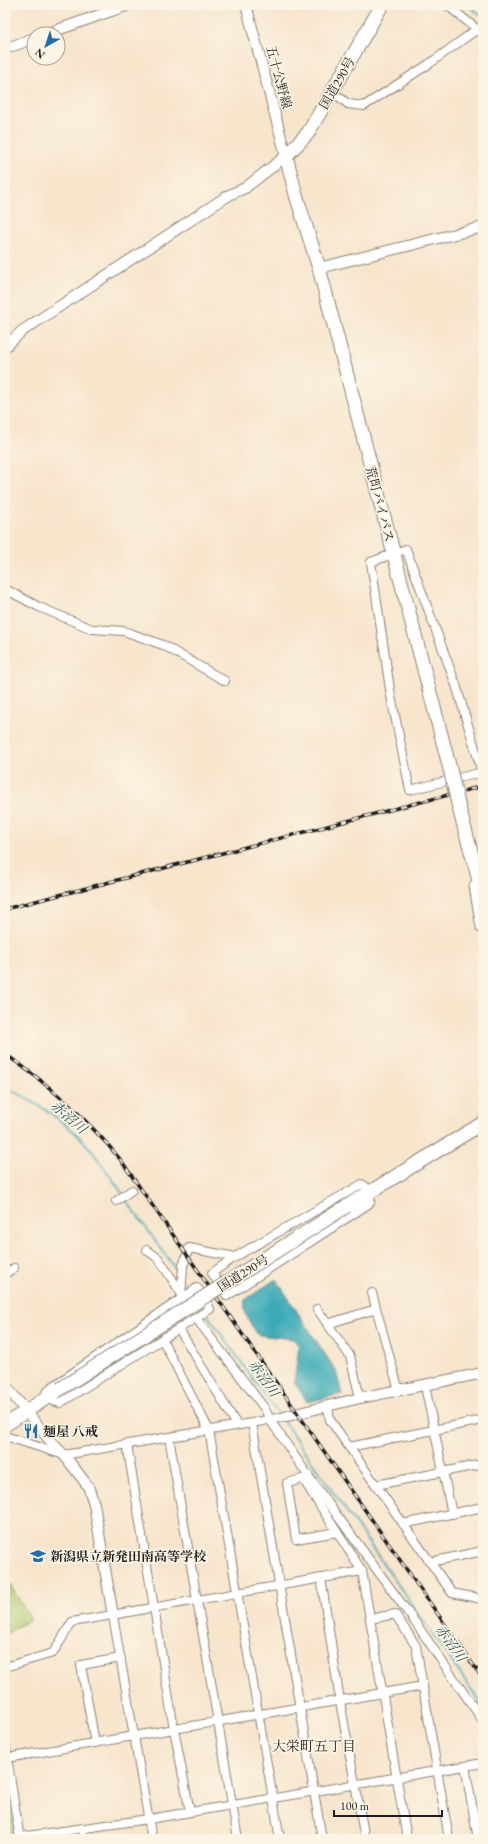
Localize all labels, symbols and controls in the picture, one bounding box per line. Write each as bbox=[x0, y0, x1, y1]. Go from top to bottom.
north arrow bbox=[26, 26, 66, 66]
street label: 五十公野線 bbox=[262, 43, 296, 111]
text: N bbox=[32, 45, 48, 62]
street label: 国道290号 bbox=[315, 54, 359, 112]
street label: 荒町バイパス bbox=[362, 464, 398, 544]
water label: 赤沼川 bbox=[47, 1096, 92, 1139]
street label: 国道290号 bbox=[214, 1250, 272, 1296]
water label: 赤沼川 bbox=[245, 1356, 285, 1402]
restaurant icon: 麺屋 八戒 bbox=[22, 1422, 40, 1440]
place label: 麺屋 八戒 bbox=[43, 1423, 98, 1440]
school or university icon: 新潟県立新発田南高等学校 bbox=[29, 1547, 47, 1565]
place label: 新潟県立新発田南高等学校 bbox=[50, 1548, 207, 1565]
water label: 赤沼川 bbox=[432, 1621, 472, 1667]
district label: 大栄町五丁目 bbox=[272, 1737, 356, 1755]
scale bar bbox=[334, 1792, 442, 1818]
text: 100 m bbox=[340, 1798, 370, 1814]

